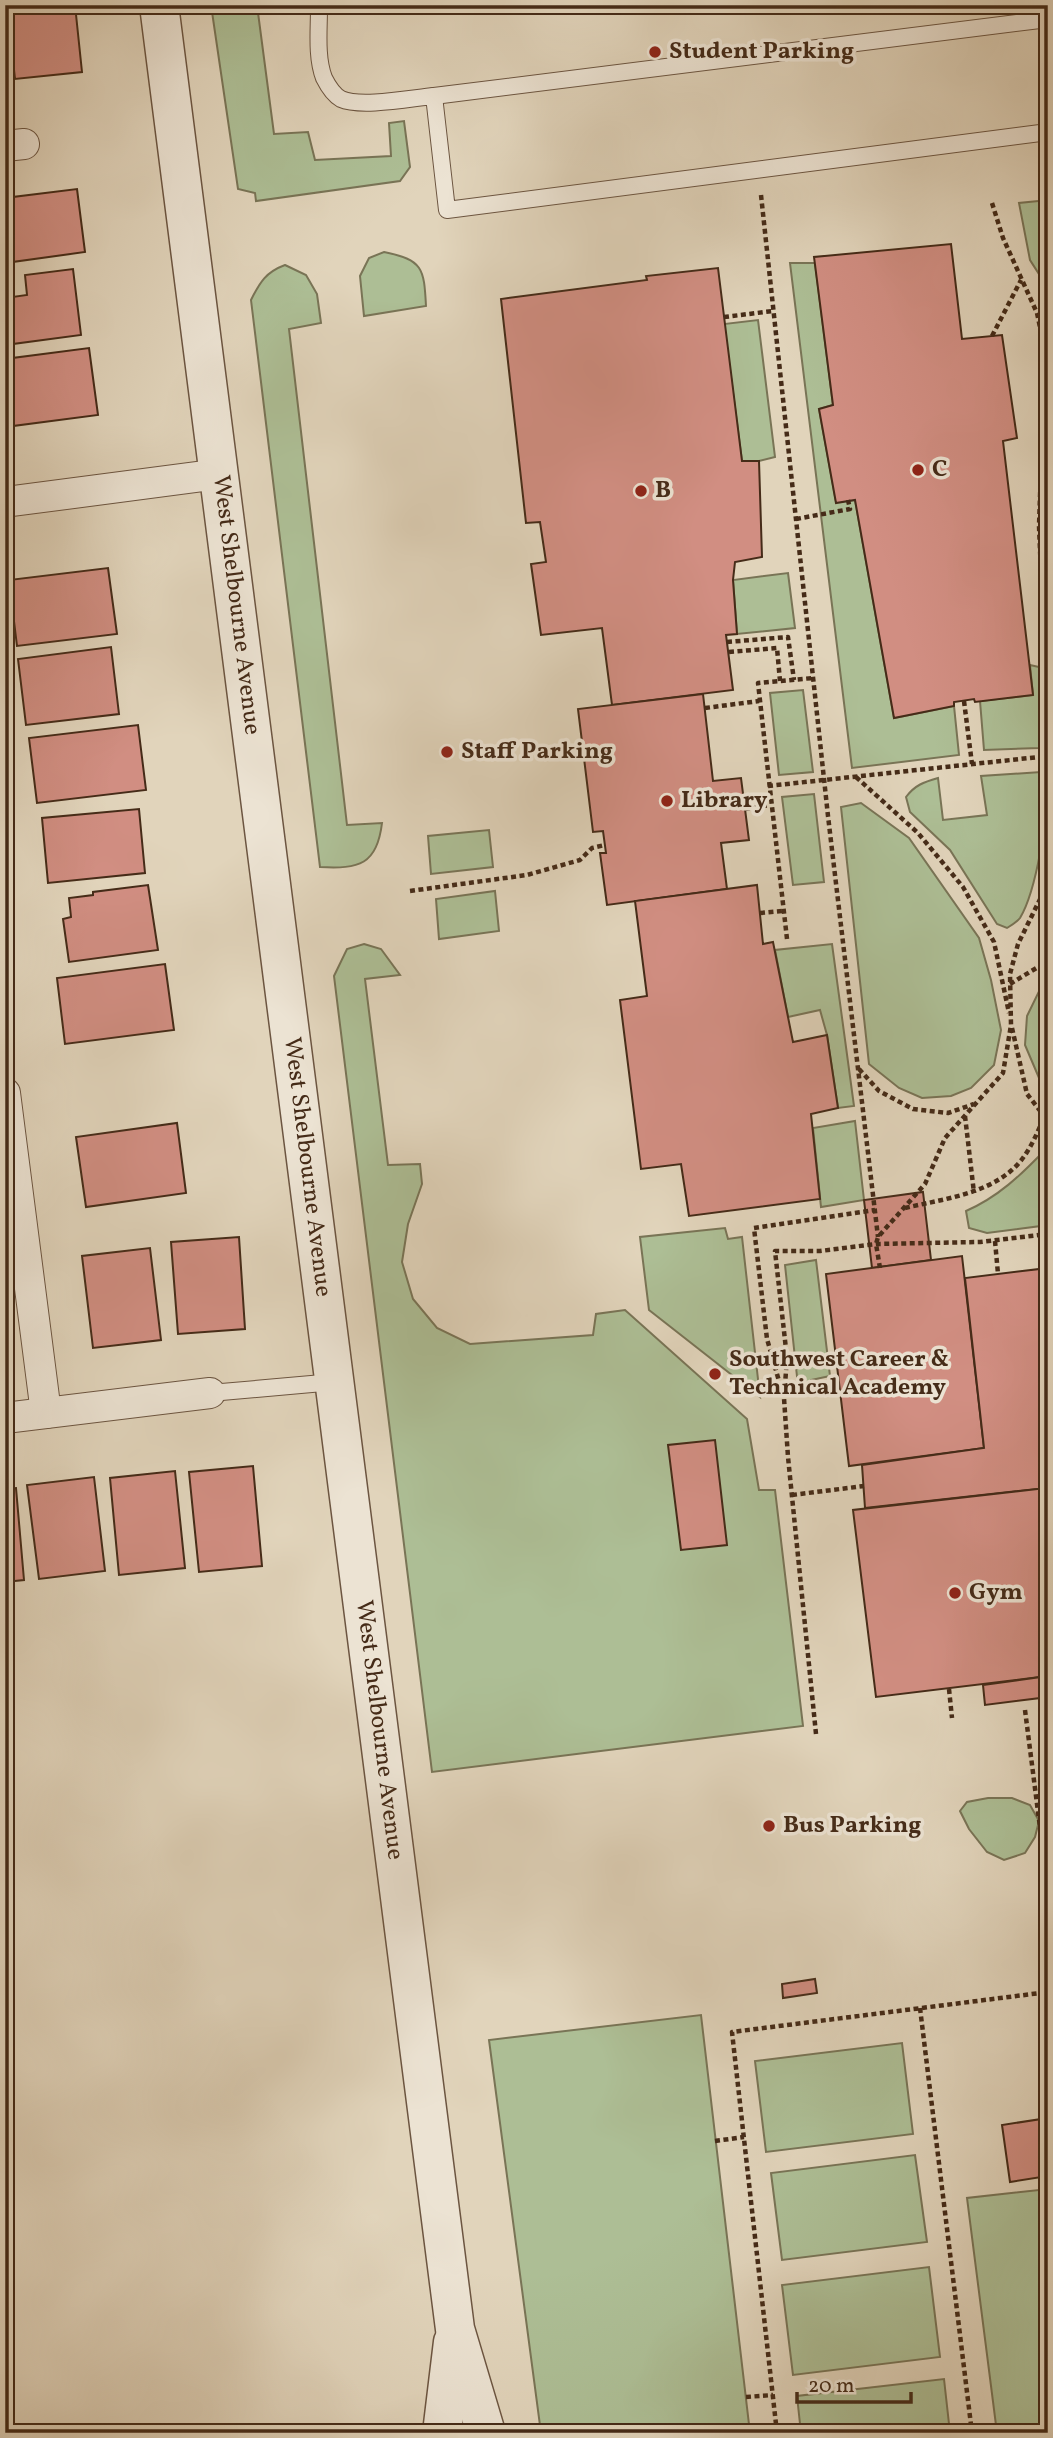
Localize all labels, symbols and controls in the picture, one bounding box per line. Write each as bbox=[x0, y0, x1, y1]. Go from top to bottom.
place label: Student Parking bbox=[669, 35, 854, 69]
marker: Student Parking bbox=[647, 44, 663, 60]
place label: C bbox=[932, 453, 947, 487]
marker: C bbox=[910, 462, 926, 478]
street label: West Shelbourne Avenue bbox=[203, 473, 269, 737]
place label: B bbox=[655, 474, 671, 508]
marker: B bbox=[633, 483, 649, 499]
place label: Staff Parking bbox=[461, 735, 613, 769]
marker: Staff Parking bbox=[439, 744, 455, 760]
place label: Library bbox=[681, 784, 768, 818]
marker: Library bbox=[659, 793, 675, 809]
street label: West Shelbourne Avenue bbox=[274, 1035, 340, 1299]
place label: Southwest Career & Technical Academy bbox=[729, 1343, 949, 1405]
marker: Southwest Career & Technical Academy bbox=[707, 1366, 723, 1382]
place label: Gym bbox=[969, 1576, 1023, 1610]
marker: Gym bbox=[947, 1585, 963, 1601]
street label: West Shelbourne Avenue bbox=[346, 1598, 412, 1862]
place label: Bus Parking bbox=[783, 1809, 921, 1843]
marker: Bus Parking bbox=[761, 1818, 777, 1834]
scale bar bbox=[797, 2361, 911, 2405]
text: 20 m bbox=[808, 2372, 854, 2401]

